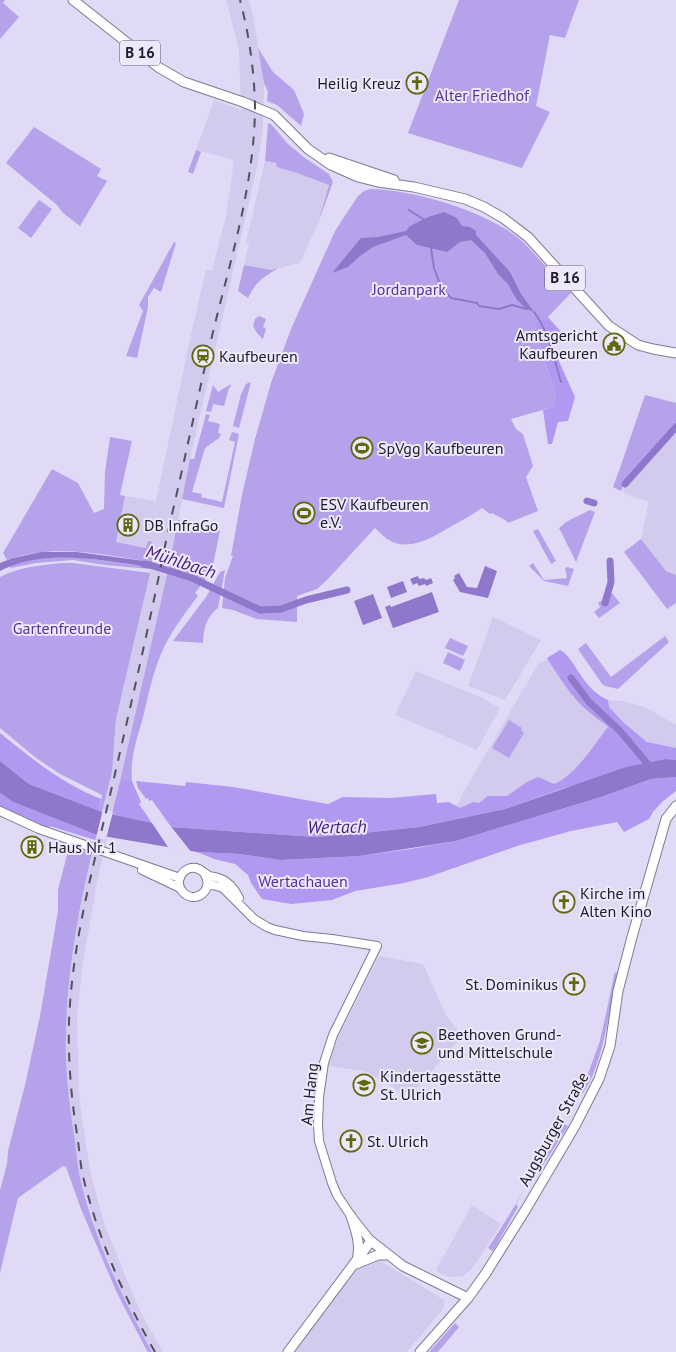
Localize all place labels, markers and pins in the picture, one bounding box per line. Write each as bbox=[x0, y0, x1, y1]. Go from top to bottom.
church icon: Heilig Kreuz bbox=[405, 71, 429, 95]
place label: Heilig Kreuz bbox=[317, 73, 401, 93]
place label: Amtsgericht Kaufbeuren bbox=[516, 325, 599, 363]
public building icon: Amtsgericht Kaufbeuren bbox=[602, 332, 626, 356]
station icon: Kaufbeuren bbox=[191, 344, 215, 368]
place label: Kaufbeuren bbox=[219, 346, 298, 366]
sports icon: SpVgg Kaufbeuren bbox=[350, 436, 374, 460]
place label: SpVgg Kaufbeuren bbox=[378, 438, 503, 458]
place label: ESV Kaufbeuren e.V. bbox=[320, 494, 429, 532]
sports icon: ESV Kaufbeuren e.V. bbox=[292, 501, 316, 525]
building icon: DB InfraGo bbox=[116, 513, 140, 537]
place label: DB InfraGo bbox=[144, 515, 218, 535]
building icon: Haus Nr. 1 bbox=[20, 835, 44, 859]
place label: Haus Nr. 1 bbox=[48, 837, 117, 857]
place label: Kirche im Alten Kino bbox=[580, 883, 652, 921]
church icon: Kirche im Alten Kino bbox=[552, 890, 576, 914]
church icon: St. Dominikus bbox=[562, 972, 586, 996]
place label: St. Dominikus bbox=[465, 974, 558, 994]
place label: Beethoven Grund- und Mittelschule bbox=[438, 1024, 562, 1062]
school or university icon: Beethoven Grund- und Mittelschule bbox=[410, 1031, 434, 1055]
place label: Kindertagesstätte St. Ulrich bbox=[380, 1066, 501, 1104]
school or university icon: Kindertagesstätte St. Ulrich bbox=[352, 1073, 376, 1097]
church icon: St. Ulrich bbox=[339, 1129, 363, 1153]
place label: St. Ulrich bbox=[367, 1131, 428, 1151]

